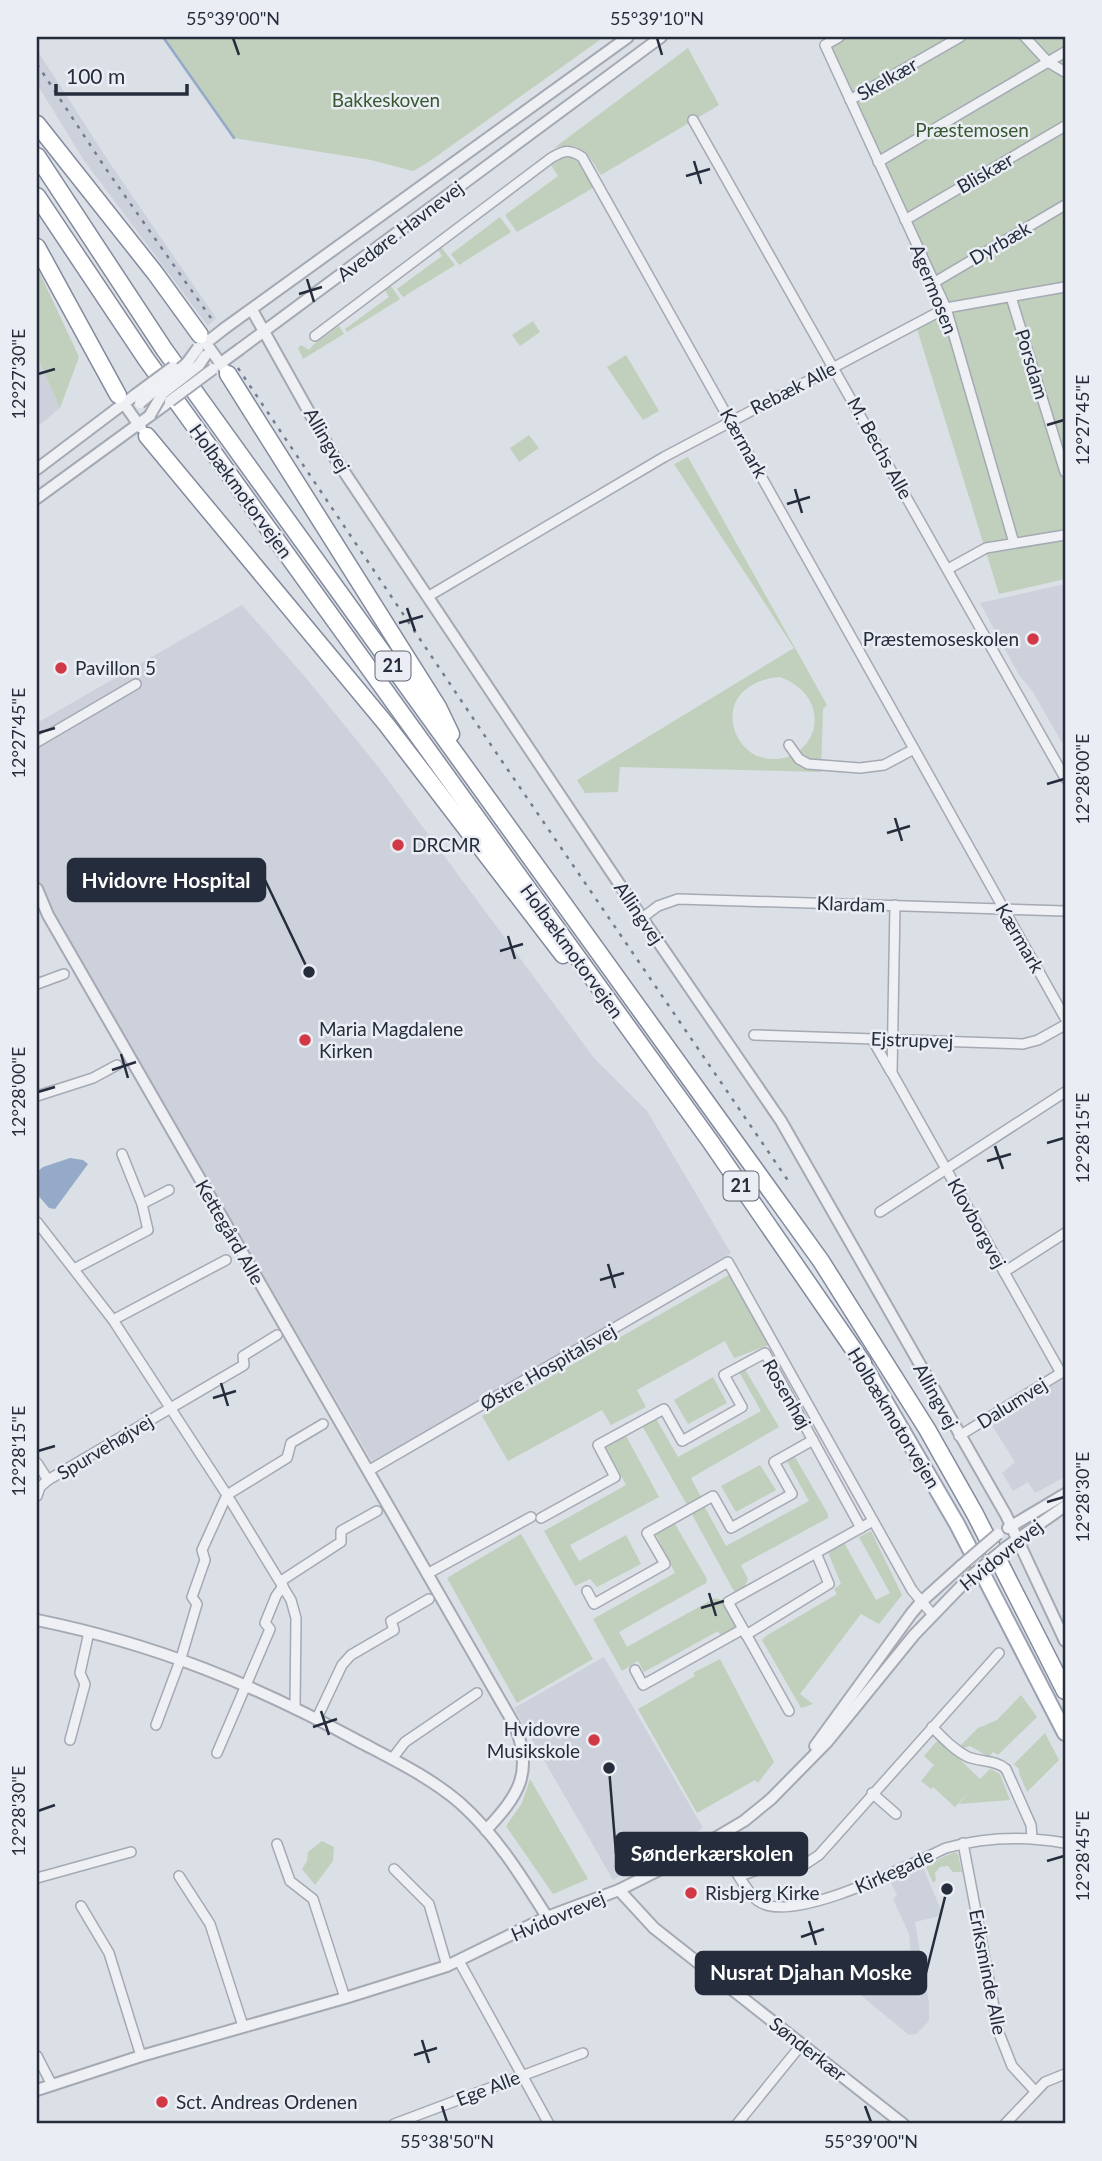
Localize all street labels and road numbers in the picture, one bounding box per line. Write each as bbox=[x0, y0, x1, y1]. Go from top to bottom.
street label: Skelkær bbox=[853, 52, 921, 105]
street label: Bliskær bbox=[952, 147, 1017, 198]
street label: Avedøre Havnevej bbox=[332, 176, 467, 286]
street label: Dyrbæk bbox=[965, 216, 1035, 269]
street label: Agermosen bbox=[906, 241, 963, 337]
street label: Porsdam bbox=[1011, 326, 1054, 402]
street label: Rebæk Alle bbox=[746, 356, 839, 419]
street label: M. Bechs Alle bbox=[843, 393, 918, 503]
street label: Allingvej bbox=[300, 403, 355, 476]
street label: Kærmark bbox=[716, 404, 773, 482]
street label: Holbækmotorvejen bbox=[185, 419, 298, 562]
road number: 21 bbox=[376, 652, 410, 680]
street label: Allingvej bbox=[610, 877, 669, 949]
street label: Holbækmotorvejen bbox=[516, 879, 629, 1022]
street label: Klardam bbox=[816, 891, 886, 916]
street label: Kærmark bbox=[991, 899, 1050, 977]
street label: Ejstrupvej bbox=[870, 1027, 954, 1052]
road number: 21 bbox=[724, 1171, 758, 1200]
street label: Klovborgvej bbox=[943, 1174, 1012, 1272]
street label: Kettegård Alle bbox=[191, 1175, 270, 1288]
street label: Østre Hospitalsvej bbox=[476, 1318, 620, 1415]
street label: Holbækmotorvejen bbox=[843, 1343, 946, 1492]
street label: Rosenhøj bbox=[758, 1355, 817, 1433]
street label: Allingvej bbox=[909, 1359, 964, 1432]
street label: Dalumvej bbox=[972, 1372, 1051, 1433]
street label: Spurvehøjvej bbox=[53, 1409, 157, 1484]
street label: Hvidovrevej bbox=[955, 1514, 1047, 1595]
street label: Kirkegade bbox=[851, 1843, 936, 1898]
street label: Hvidovrevej bbox=[507, 1885, 608, 1946]
street label: Eriksminde Alle bbox=[965, 1907, 1012, 2037]
street label: Sønderkær bbox=[765, 2012, 851, 2086]
street label: Ege Alle bbox=[453, 2065, 523, 2110]

